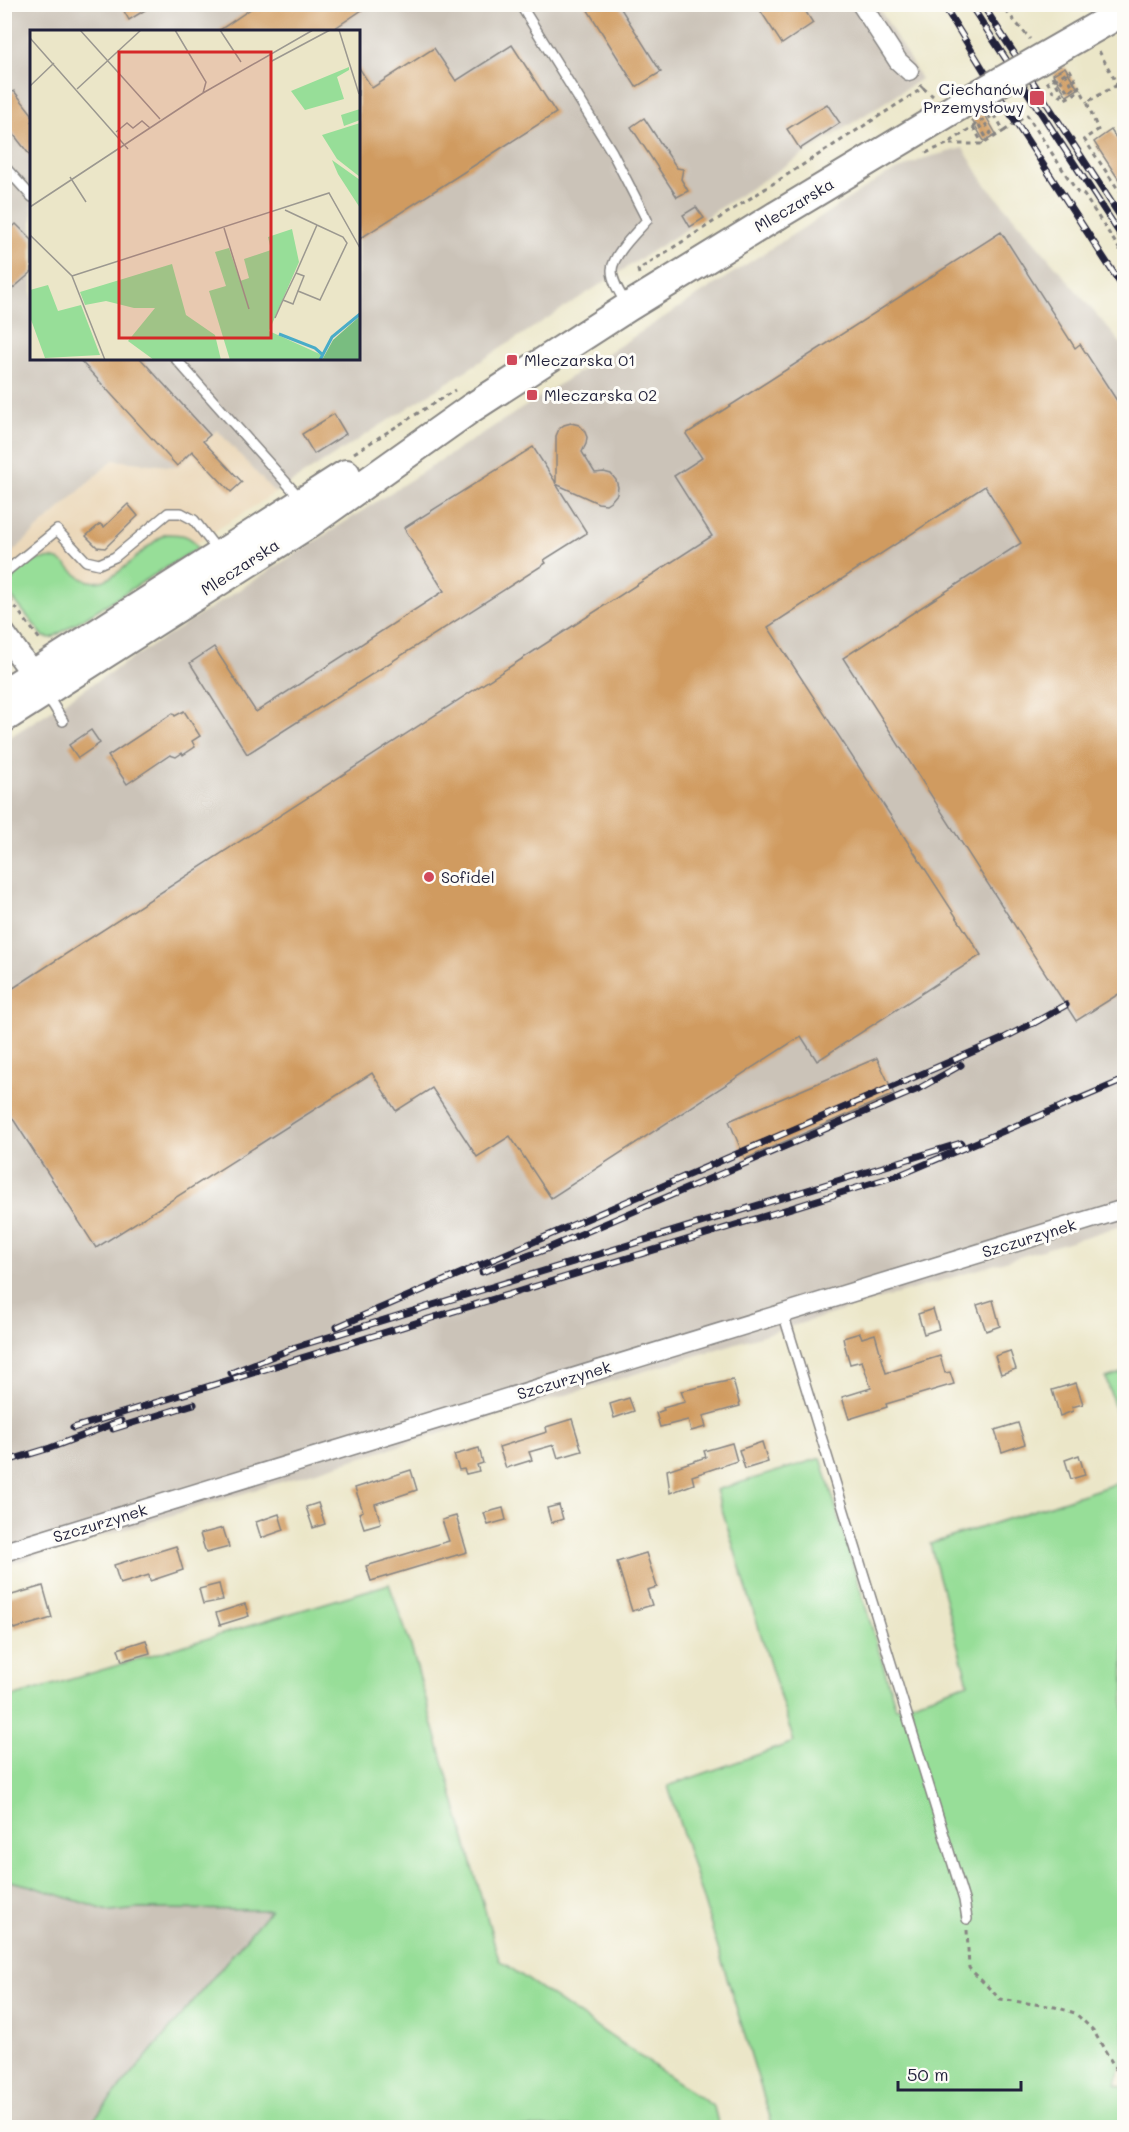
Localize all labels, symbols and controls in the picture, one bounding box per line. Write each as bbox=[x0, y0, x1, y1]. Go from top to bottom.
inset map bbox=[30, 30, 360, 360]
place label: Ciechanów Przemysłowy bbox=[923, 78, 1024, 117]
marker: Ciechanów Przemysłowy bbox=[1028, 89, 1046, 107]
street label: Mleczarska bbox=[750, 173, 837, 237]
place label: Mleczarska 01 bbox=[524, 349, 635, 370]
marker: Mleczarska 01 bbox=[505, 353, 519, 367]
place label: Mleczarska 02 bbox=[544, 384, 657, 405]
marker: Mleczarska 02 bbox=[525, 388, 539, 402]
street label: Mleczarska bbox=[197, 533, 283, 600]
place label: Sofidel bbox=[441, 866, 495, 887]
marker: Sofidel bbox=[422, 870, 436, 884]
street label: Szczurzynek bbox=[979, 1213, 1079, 1262]
street label: Szczurzynek bbox=[514, 1355, 614, 1404]
street label: Szczurzynek bbox=[50, 1498, 150, 1547]
scale bar bbox=[898, 2054, 1021, 2092]
text: 50 m bbox=[907, 2062, 949, 2086]

